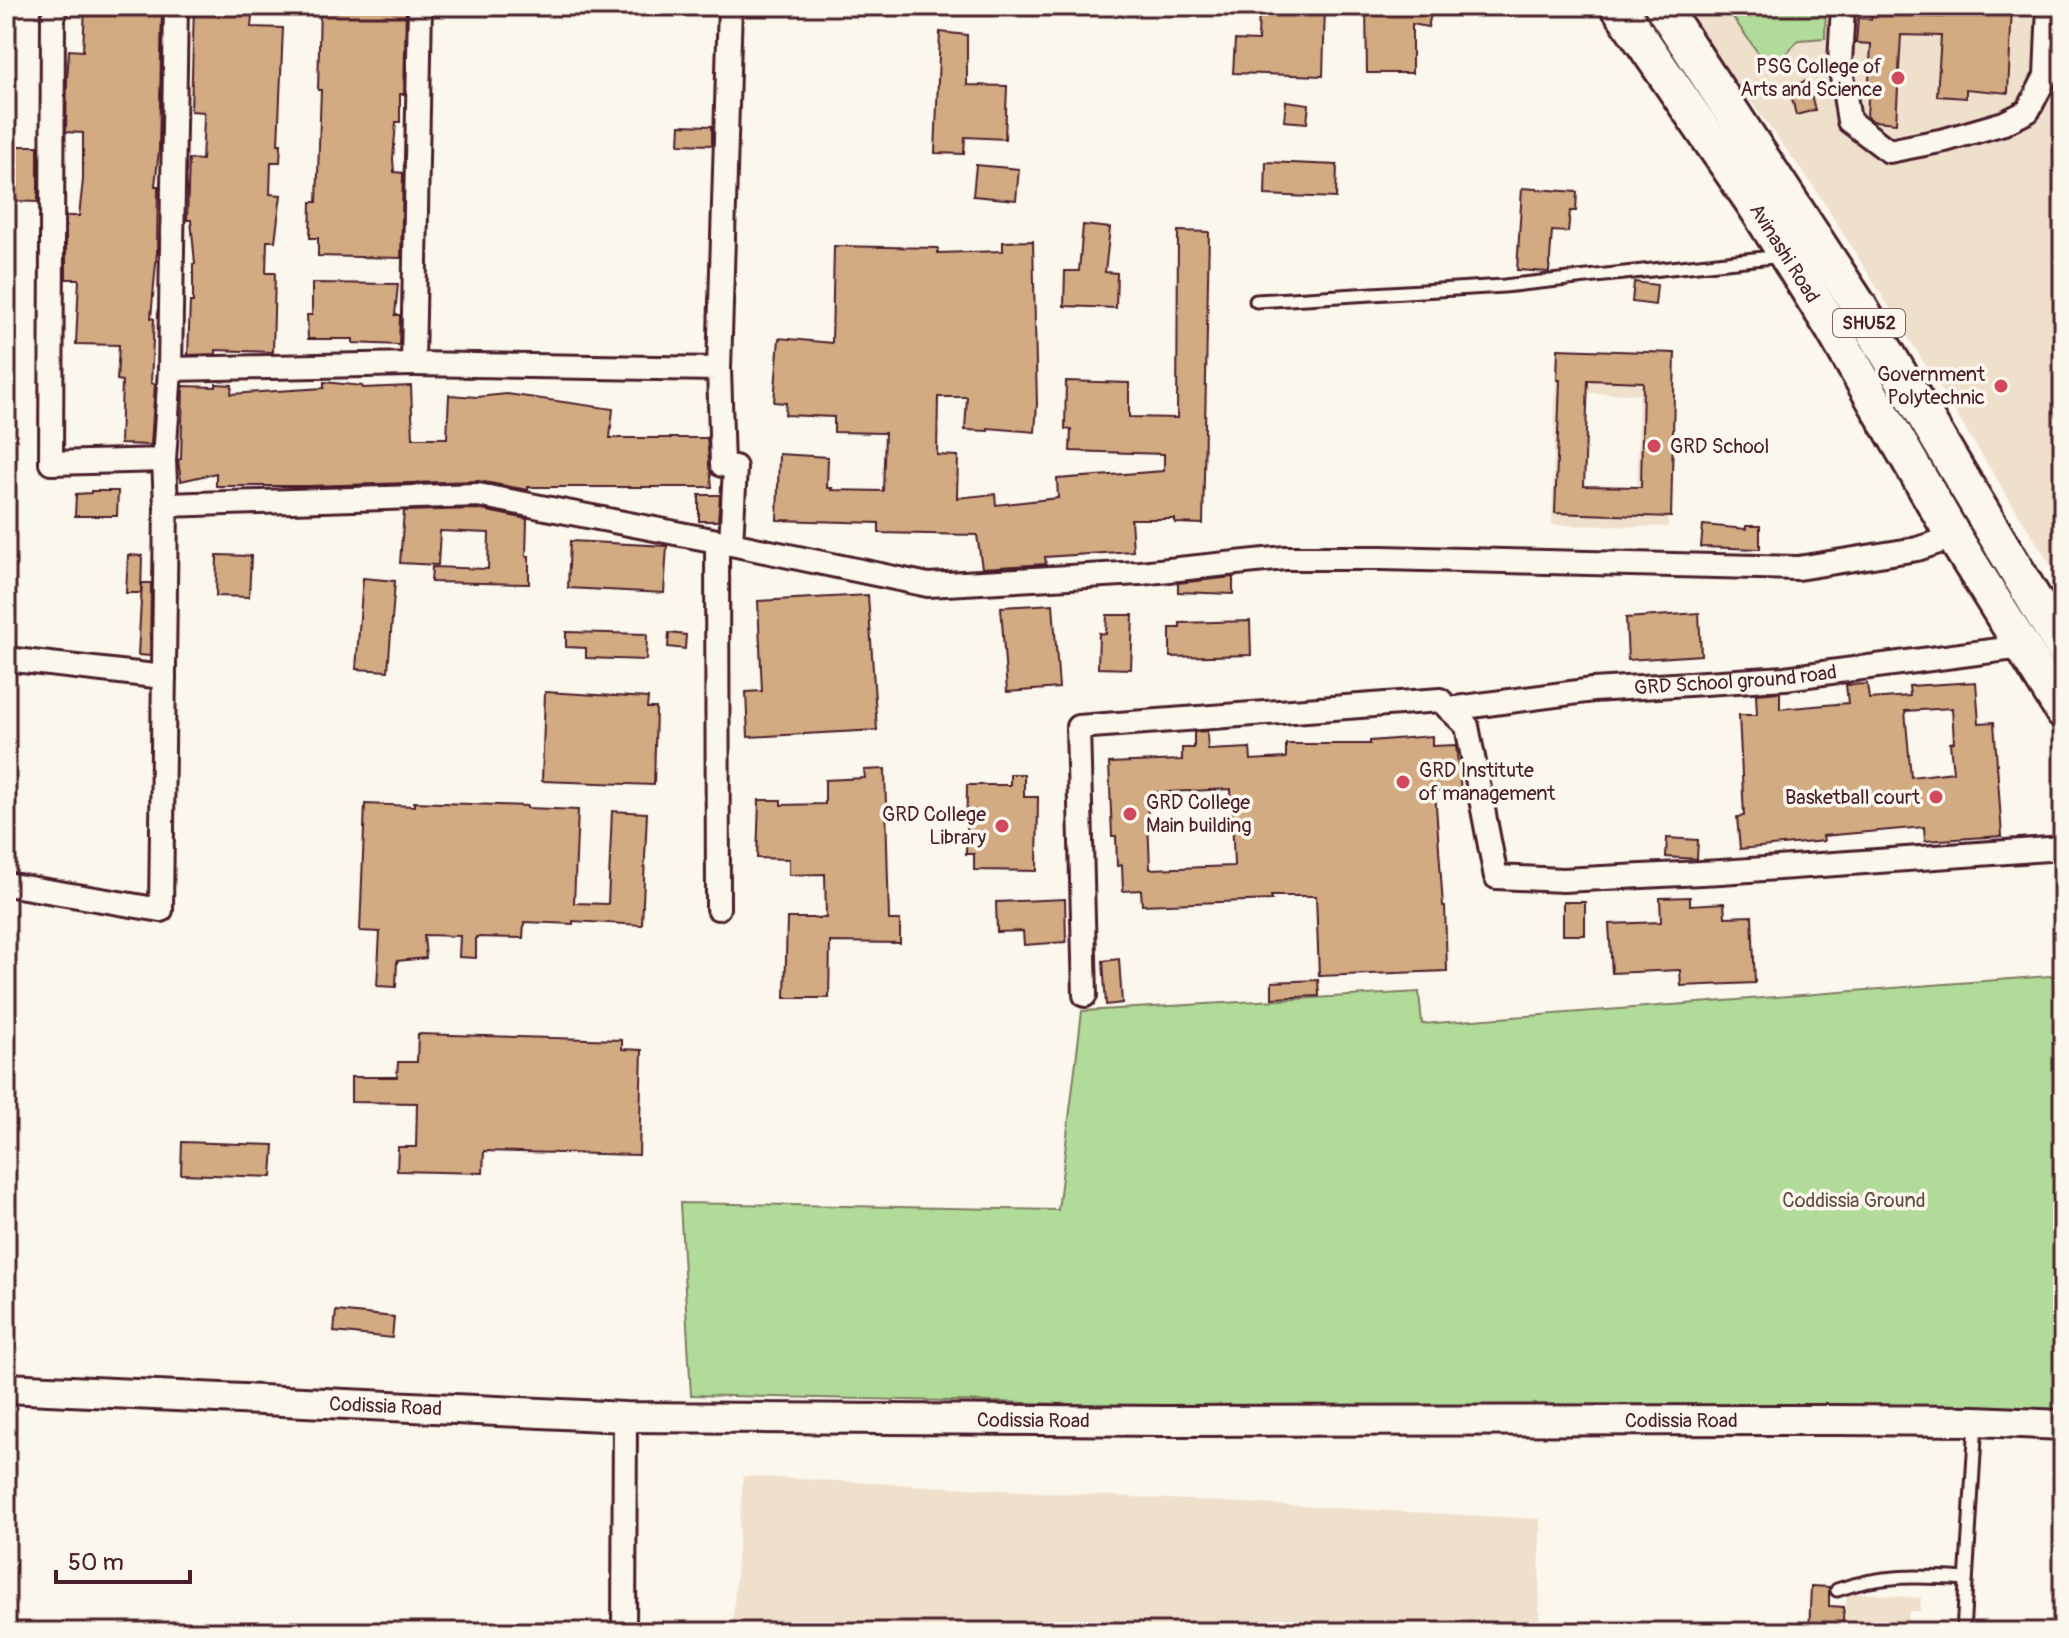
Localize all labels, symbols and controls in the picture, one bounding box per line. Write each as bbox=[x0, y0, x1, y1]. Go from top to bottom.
place label: PSG College of Arts and Science bbox=[1740, 54, 1882, 102]
marker: PSG College of Arts and Science bbox=[1889, 69, 1907, 87]
street label: Avinashi Road bbox=[1744, 199, 1825, 307]
road number: SHU52 bbox=[1833, 309, 1905, 337]
place label: Government Polytechnic bbox=[1877, 362, 1986, 410]
marker: Government Polytechnic bbox=[1992, 377, 2010, 395]
place label: GRD School bbox=[1670, 434, 1769, 459]
marker: GRD School bbox=[1645, 437, 1663, 455]
street label: GRD School ground road bbox=[1633, 659, 1838, 700]
place label: GRD Institute of management bbox=[1419, 758, 1556, 806]
marker: GRD Institute of management bbox=[1394, 773, 1412, 791]
place label: Basketball court bbox=[1785, 785, 1921, 810]
marker: Basketball court bbox=[1927, 788, 1945, 806]
place label: GRD College Main building bbox=[1146, 790, 1251, 838]
place label: GRD College Library bbox=[882, 802, 986, 850]
marker: GRD College Main building bbox=[1121, 805, 1139, 823]
marker: GRD College Library bbox=[993, 817, 1011, 835]
park label: Coddissia Ground bbox=[1782, 1188, 1926, 1213]
street label: Codissia Road bbox=[328, 1391, 443, 1421]
street label: Codissia Road bbox=[977, 1408, 1090, 1433]
street label: Codissia Road bbox=[1625, 1408, 1738, 1433]
scale bar bbox=[56, 1534, 190, 1584]
text: 50 m bbox=[68, 1548, 124, 1577]

